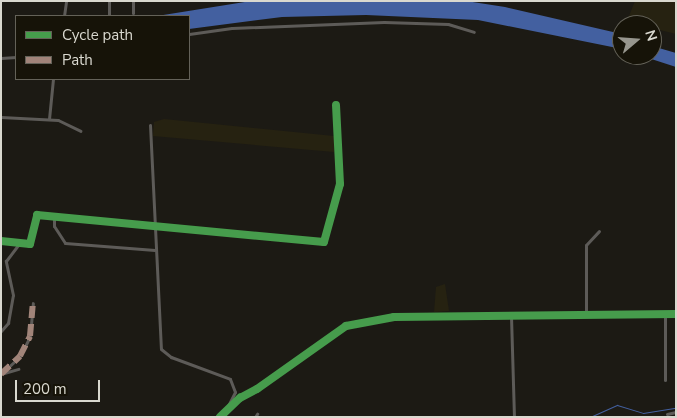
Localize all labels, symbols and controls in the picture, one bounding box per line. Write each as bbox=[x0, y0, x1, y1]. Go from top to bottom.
legend bbox=[15, 15, 190, 80]
north arrow bbox=[612, 15, 662, 65]
text: Cycle path bbox=[62, 25, 133, 45]
text: N bbox=[640, 28, 661, 43]
text: Path bbox=[62, 50, 93, 70]
scale bar bbox=[18, 370, 102, 402]
text: 200 m bbox=[23, 379, 67, 399]

